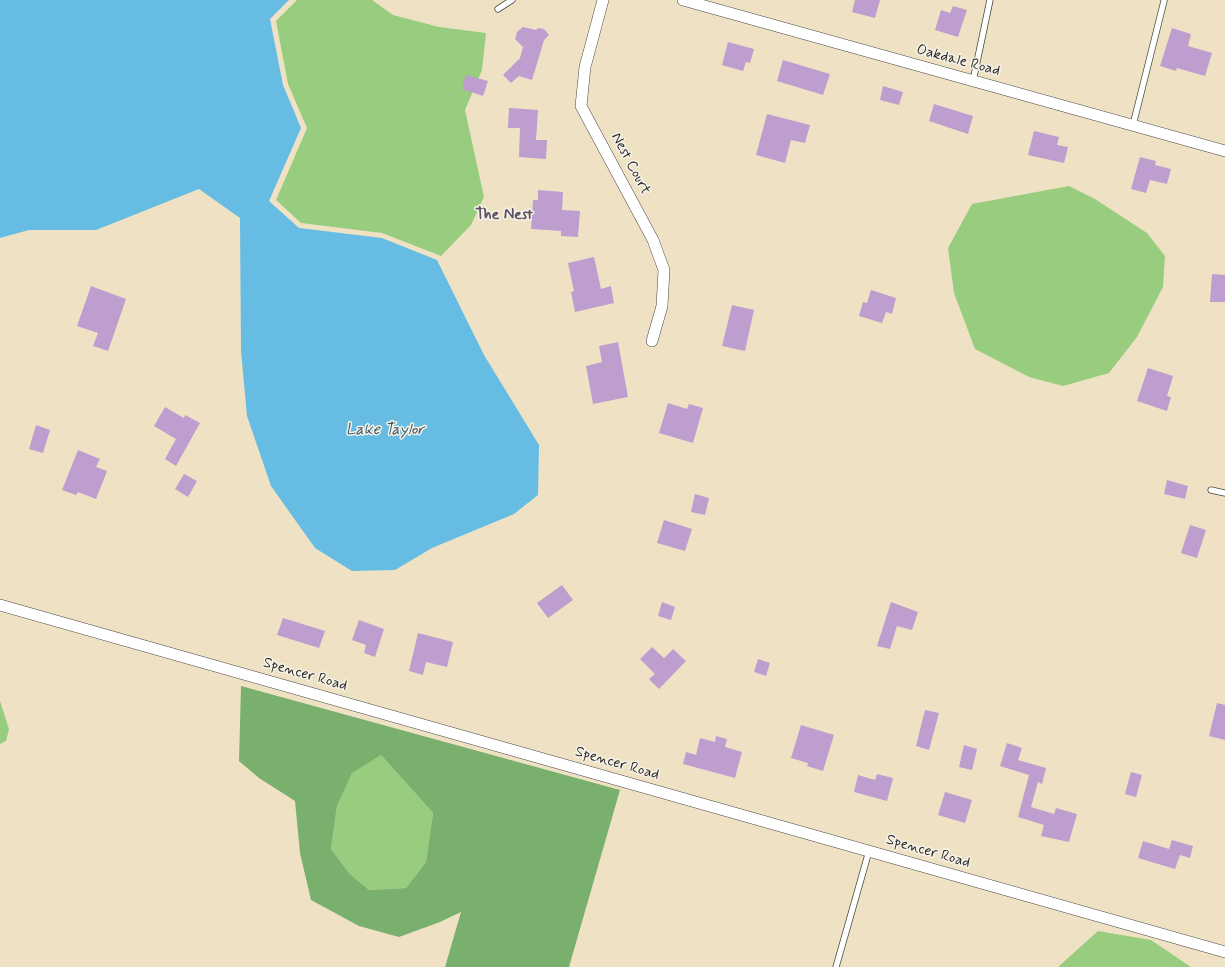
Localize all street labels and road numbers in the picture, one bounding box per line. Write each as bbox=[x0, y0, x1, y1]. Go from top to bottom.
street label: Oakdale Road bbox=[914, 41, 1002, 81]
street label: Nest Court bbox=[606, 130, 654, 198]
street label: Spencer Road bbox=[261, 654, 349, 696]
street label: Spencer Road bbox=[573, 743, 661, 785]
street label: Spencer Road bbox=[884, 831, 972, 873]

